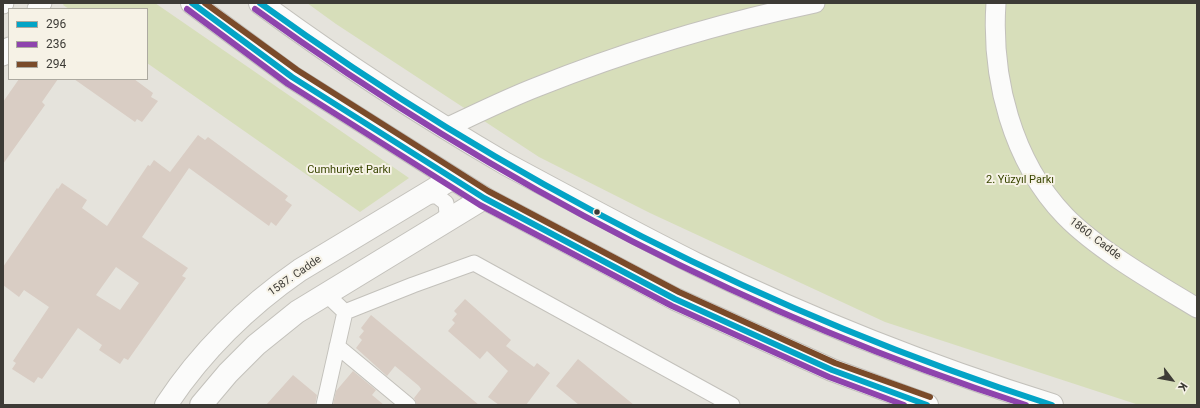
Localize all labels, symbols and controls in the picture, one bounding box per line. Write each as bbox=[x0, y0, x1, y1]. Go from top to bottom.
legend bbox=[8, 8, 148, 80]
text: 296 bbox=[46, 17, 66, 31]
text: 236 bbox=[46, 37, 66, 51]
text: 294 bbox=[46, 57, 66, 71]
park label: Cumhuriyet Parkı bbox=[307, 163, 391, 177]
park label: 2. Yüzyıl Parkı bbox=[986, 173, 1054, 187]
unlabelled marker bbox=[592, 207, 602, 217]
street label: 1860. Cadde bbox=[1066, 215, 1124, 263]
street label: 1587. Cadde bbox=[266, 253, 324, 299]
north arrow bbox=[1152, 360, 1192, 400]
text: K bbox=[1175, 380, 1190, 393]

